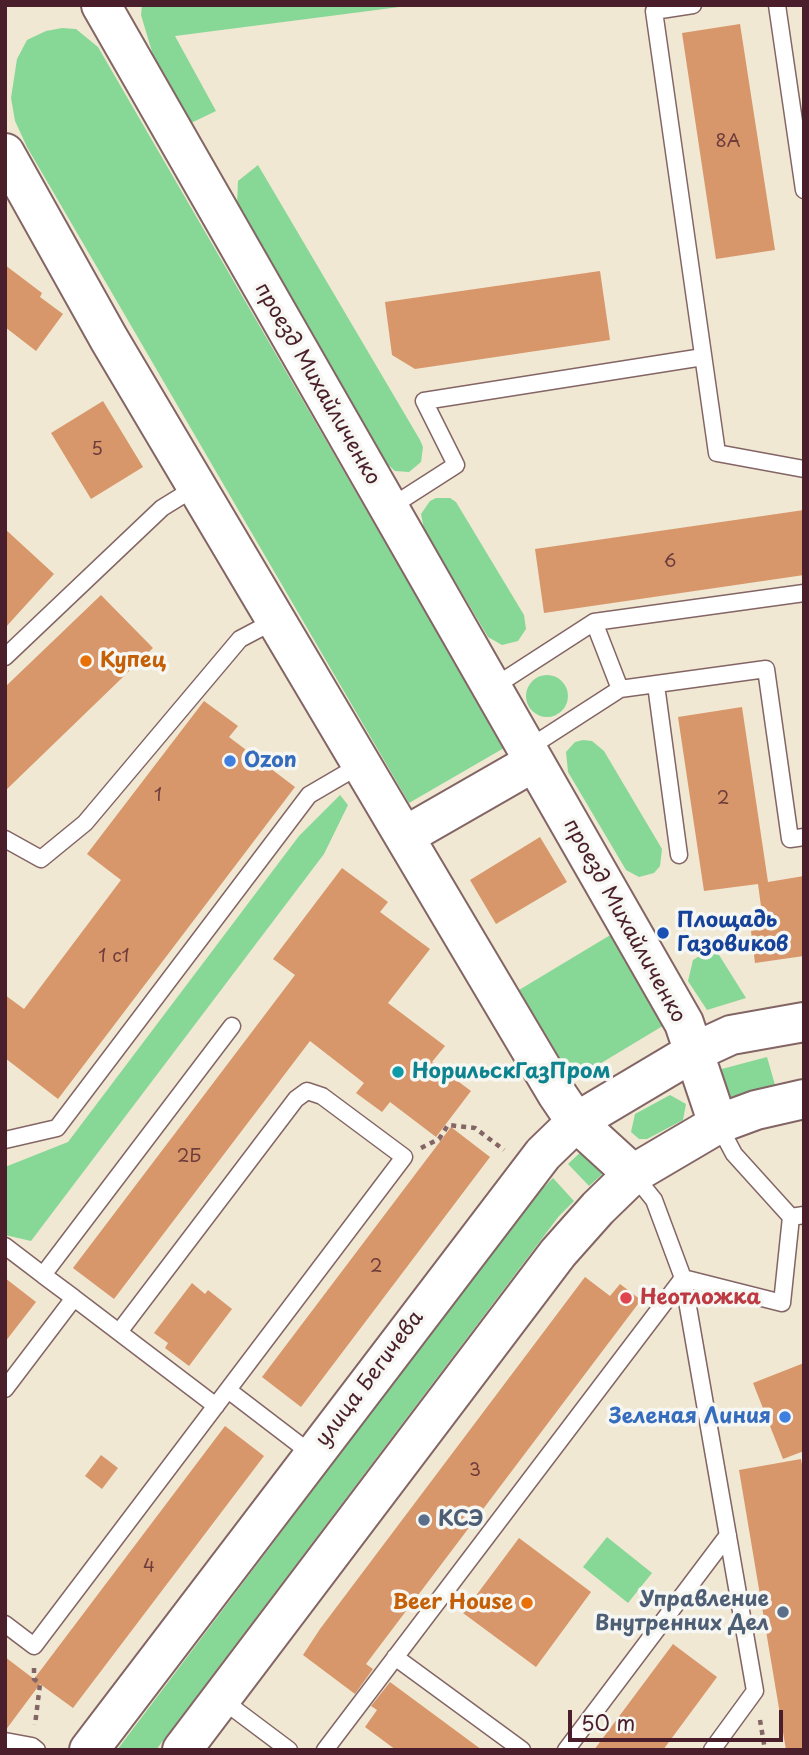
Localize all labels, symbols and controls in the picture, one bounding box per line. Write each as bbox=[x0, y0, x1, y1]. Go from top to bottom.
house number: 8А bbox=[715, 131, 741, 153]
street label: проезд Михайличенко bbox=[249, 278, 385, 490]
house number: 5 bbox=[91, 439, 103, 461]
house number: 6 bbox=[664, 551, 676, 573]
place label: Купец bbox=[100, 648, 166, 674]
marker: Купец bbox=[78, 653, 94, 669]
place label: Ozon bbox=[244, 748, 297, 774]
marker: Ozon bbox=[222, 753, 238, 769]
house number: 1 bbox=[154, 785, 162, 807]
house number: 2 bbox=[717, 788, 729, 810]
street label: проезд Михайличенко bbox=[557, 815, 691, 1027]
place label: Площадь Газовиков bbox=[677, 908, 788, 958]
marker: Площадь Газовиков bbox=[655, 925, 671, 941]
house number: 1 с1 bbox=[98, 946, 130, 968]
place label: НорильскГазПром bbox=[412, 1059, 610, 1085]
marker: НорильскГазПром bbox=[390, 1064, 406, 1080]
house number: 2Б bbox=[177, 1146, 201, 1168]
house number: 2 bbox=[370, 1256, 382, 1278]
place label: Неотложка bbox=[640, 1285, 761, 1311]
marker: Неотложка bbox=[618, 1290, 634, 1306]
street label: улица Бегичева bbox=[311, 1306, 429, 1452]
place label: Зеленая Линия bbox=[609, 1404, 771, 1430]
marker: Зеленая Линия bbox=[777, 1409, 793, 1425]
house number: 3 bbox=[469, 1460, 481, 1482]
place label: КСЭ bbox=[438, 1507, 483, 1533]
marker: КСЭ bbox=[416, 1512, 432, 1528]
house number: 4 bbox=[143, 1556, 155, 1578]
place label: Управление Внутренних Дел bbox=[595, 1587, 769, 1637]
place label: Beer House bbox=[392, 1590, 513, 1616]
marker: Beer House bbox=[519, 1595, 535, 1611]
marker: Управление Внутренних Дел bbox=[775, 1604, 791, 1620]
scale bar bbox=[571, 1696, 786, 1740]
text: 50 m bbox=[581, 1706, 635, 1738]

